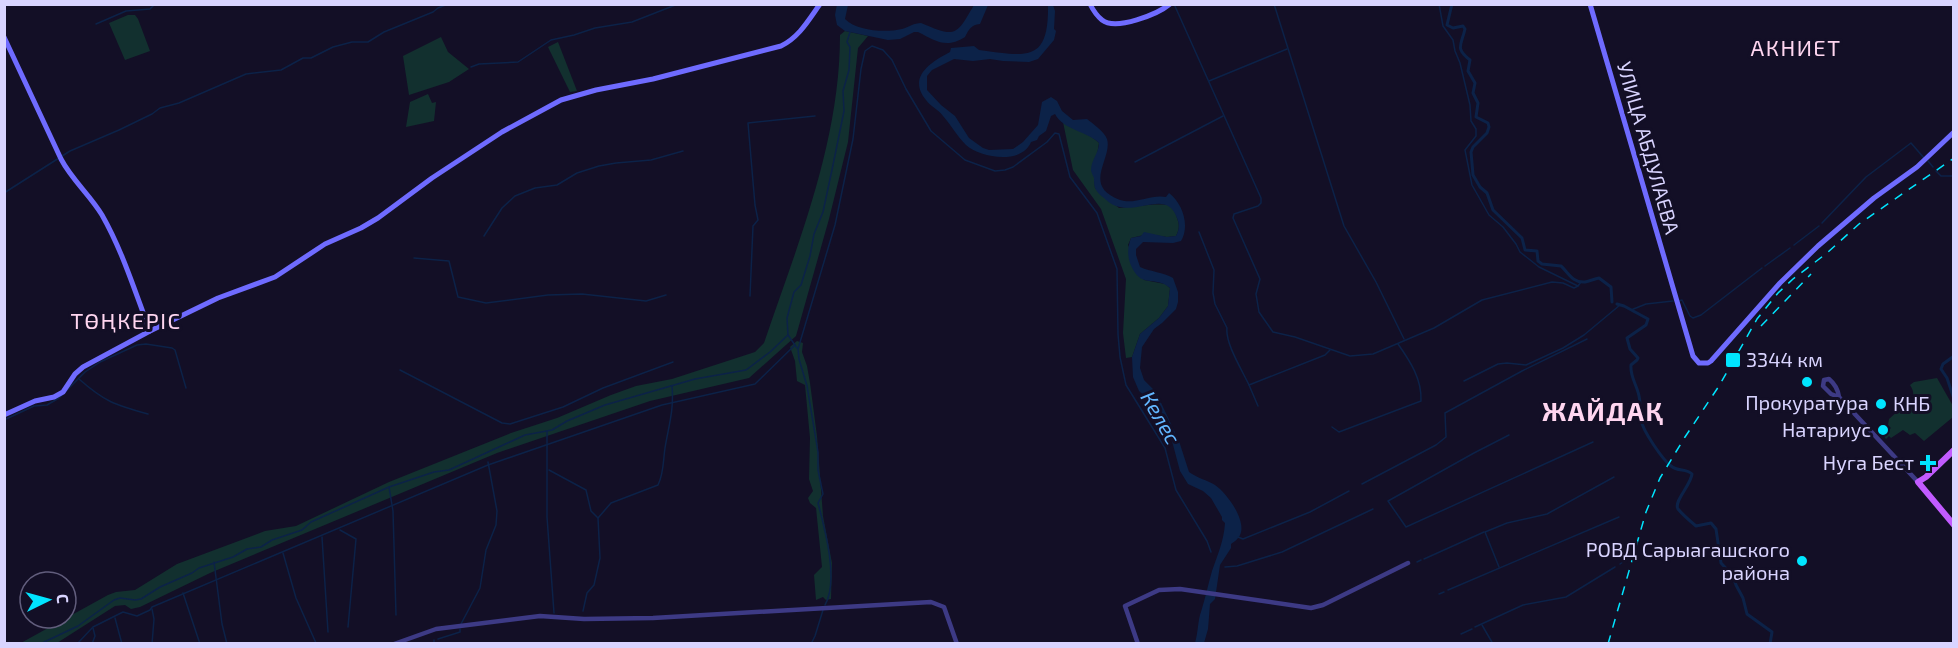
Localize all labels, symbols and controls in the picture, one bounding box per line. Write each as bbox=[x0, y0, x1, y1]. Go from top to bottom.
district label: АКНИЕТ bbox=[1751, 34, 1841, 60]
street label: УЛИЦА АБДУЛАЕВА bbox=[1613, 59, 1685, 237]
district label: ТӨҢКЕРІС bbox=[71, 307, 181, 333]
place label: 3344 км bbox=[1746, 347, 1823, 371]
marker: 3344 км bbox=[1724, 351, 1742, 369]
marker: Прокуратура bbox=[1800, 375, 1814, 389]
water label: Келес bbox=[1136, 386, 1186, 448]
place label: Прокуратура bbox=[1745, 390, 1869, 415]
place label: КНБ bbox=[1893, 391, 1930, 415]
district label: ЖАЙДАҚ bbox=[1542, 395, 1664, 426]
marker: КНБ bbox=[1874, 397, 1888, 411]
place label: Натариус bbox=[1782, 417, 1871, 442]
marker: Натариус bbox=[1876, 423, 1890, 437]
place label: Нуга Бест bbox=[1823, 450, 1914, 475]
marker: Нуга Бест bbox=[1919, 454, 1937, 472]
place label: РОВД Сарыагашского района bbox=[1586, 537, 1790, 584]
marker: РОВД Сарыагашского района bbox=[1795, 554, 1809, 568]
north arrow bbox=[18, 570, 78, 630]
text: С bbox=[54, 593, 73, 604]

